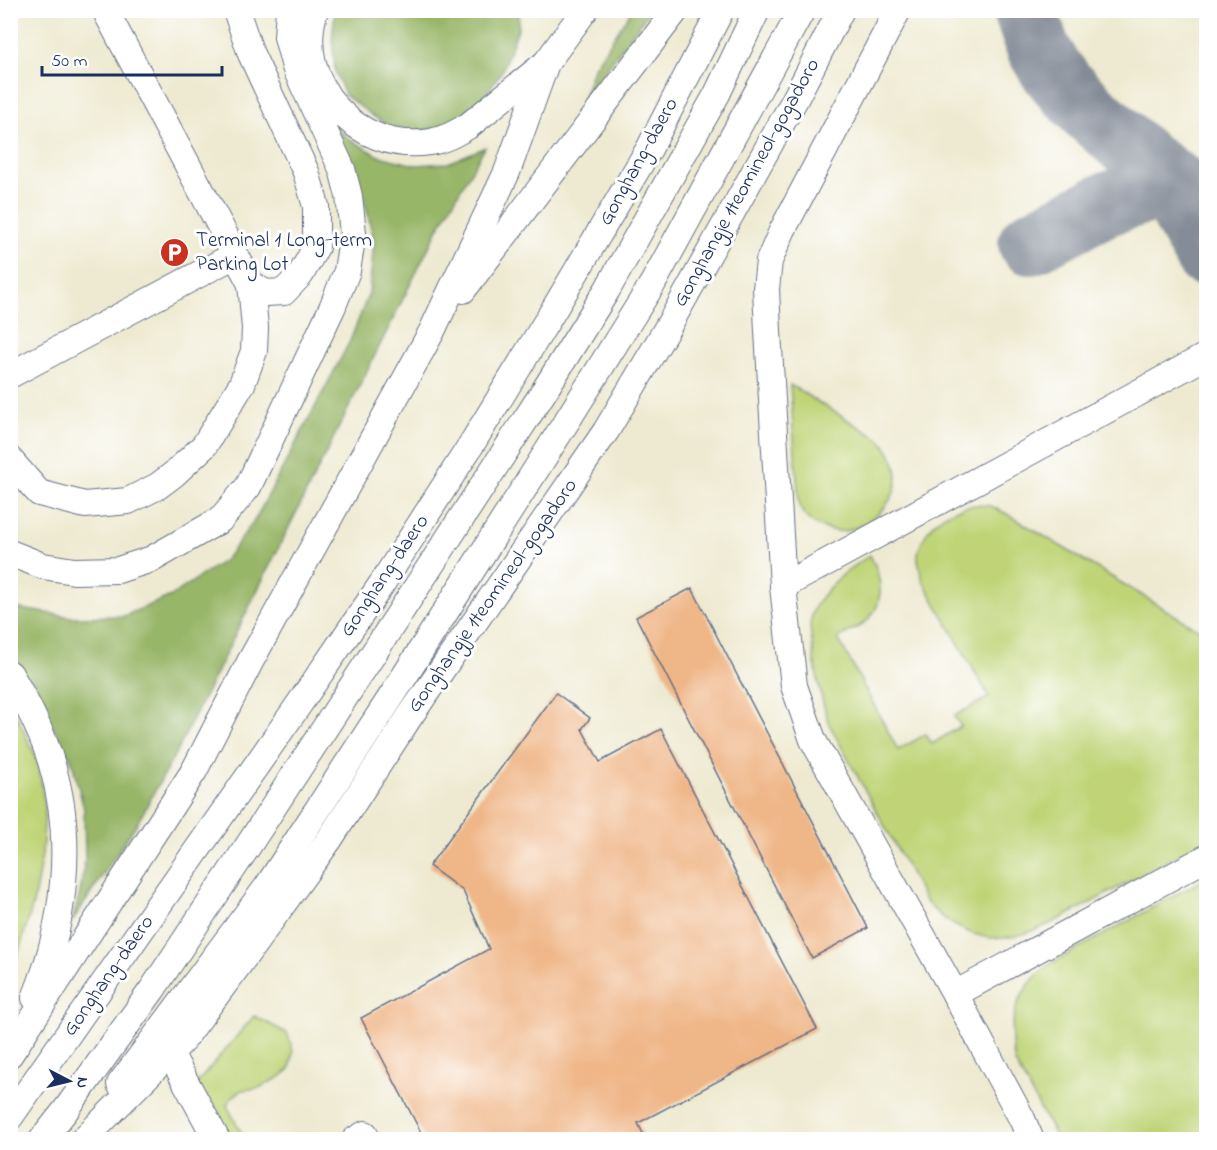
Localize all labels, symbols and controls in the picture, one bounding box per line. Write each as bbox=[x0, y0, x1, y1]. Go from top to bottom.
scale bar bbox=[42, 39, 222, 77]
text: 50 m bbox=[51, 49, 88, 75]
street label: Gonghangje 1teomineol-gogadoro bbox=[666, 53, 830, 314]
street label: Gonghang-daero bbox=[591, 93, 688, 232]
place label: Terminal 1 Long-term Parking Lot bbox=[196, 226, 372, 282]
parking icon: Terminal 1 Long-term Parking Lot bbox=[159, 237, 191, 269]
street label: Gonghangje 1teomineol-gogadoro bbox=[400, 473, 587, 720]
street label: Gonghang-daero bbox=[333, 509, 439, 644]
street label: Gonghang-daero bbox=[56, 909, 164, 1044]
north arrow bbox=[39, 1051, 99, 1111]
text: N bbox=[69, 1076, 94, 1090]

